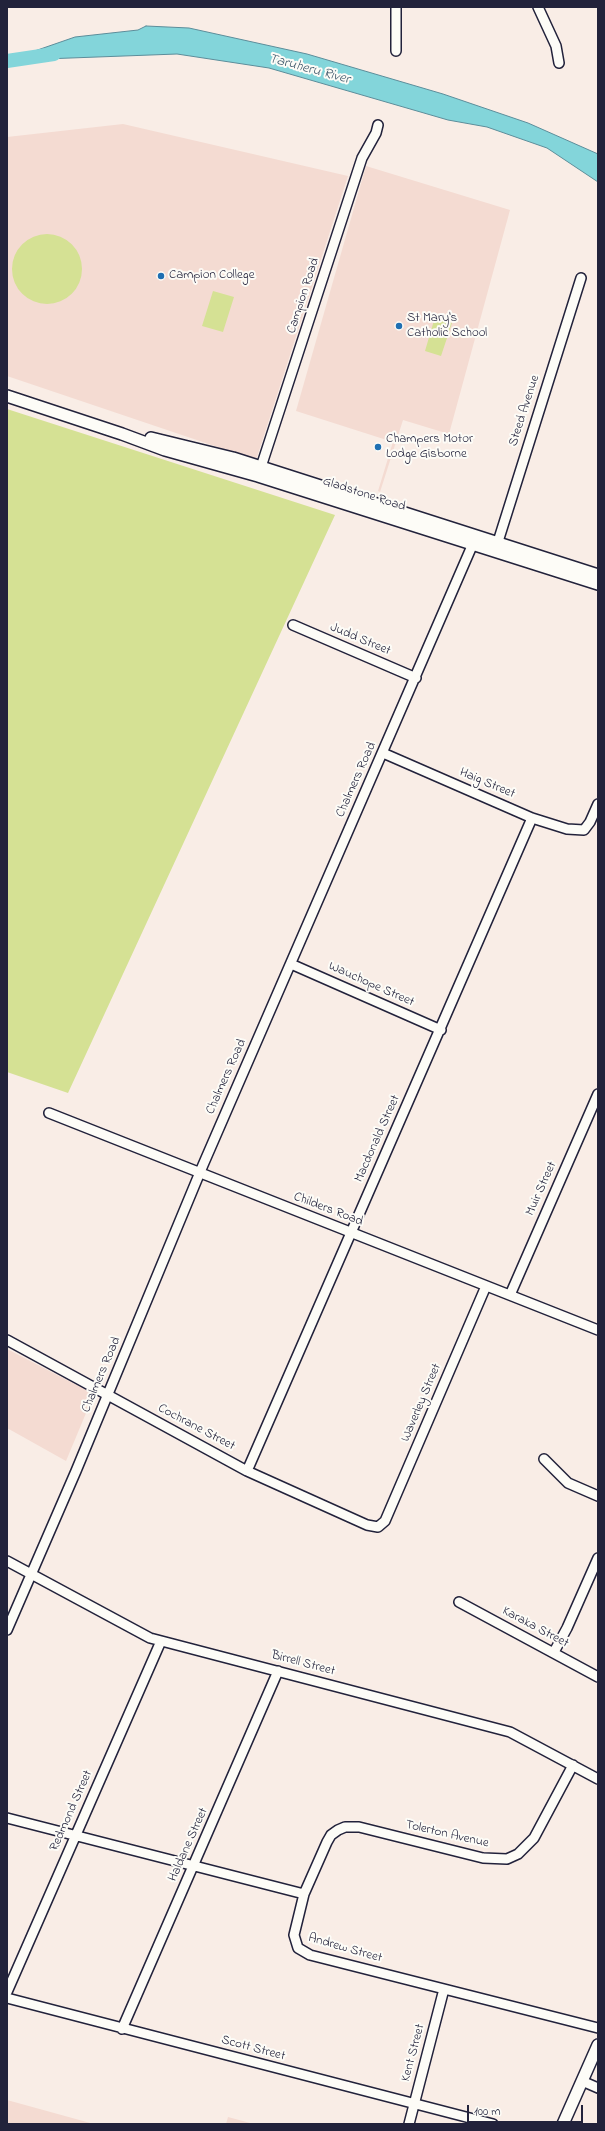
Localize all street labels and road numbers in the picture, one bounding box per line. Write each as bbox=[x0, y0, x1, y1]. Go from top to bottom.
street label: Campion Road bbox=[284, 256, 324, 336]
street label: Steed Avenue bbox=[506, 374, 544, 448]
street label: Gladstone Road bbox=[321, 474, 407, 516]
street label: Judd Street bbox=[327, 620, 393, 660]
street label: Chalmers Road bbox=[333, 740, 381, 820]
street label: Haig Street bbox=[457, 765, 517, 803]
street label: Wauchope Street bbox=[326, 959, 416, 1011]
street label: Chalmers Road bbox=[203, 1037, 251, 1117]
street label: Macdonald Street bbox=[352, 1093, 404, 1185]
street label: Muir Street bbox=[523, 1159, 561, 1219]
street label: Childers Road bbox=[291, 1190, 365, 1230]
street label: Chalmers Road bbox=[79, 1335, 125, 1415]
street label: Waverley Street bbox=[398, 1361, 446, 1445]
street label: Cochrane Street bbox=[155, 1401, 237, 1455]
street label: Karaka Street bbox=[499, 1604, 571, 1652]
street label: Birrell Street bbox=[269, 1648, 337, 1680]
street label: Redmond Street bbox=[47, 1768, 97, 1854]
street label: Haldane Street bbox=[166, 1806, 212, 1884]
street label: Tolerton Avenue bbox=[404, 1818, 490, 1852]
street label: Andrew Street bbox=[306, 1931, 384, 1967]
street label: Kent Street bbox=[399, 2023, 429, 2083]
street label: Scott Street bbox=[219, 2033, 287, 2065]

